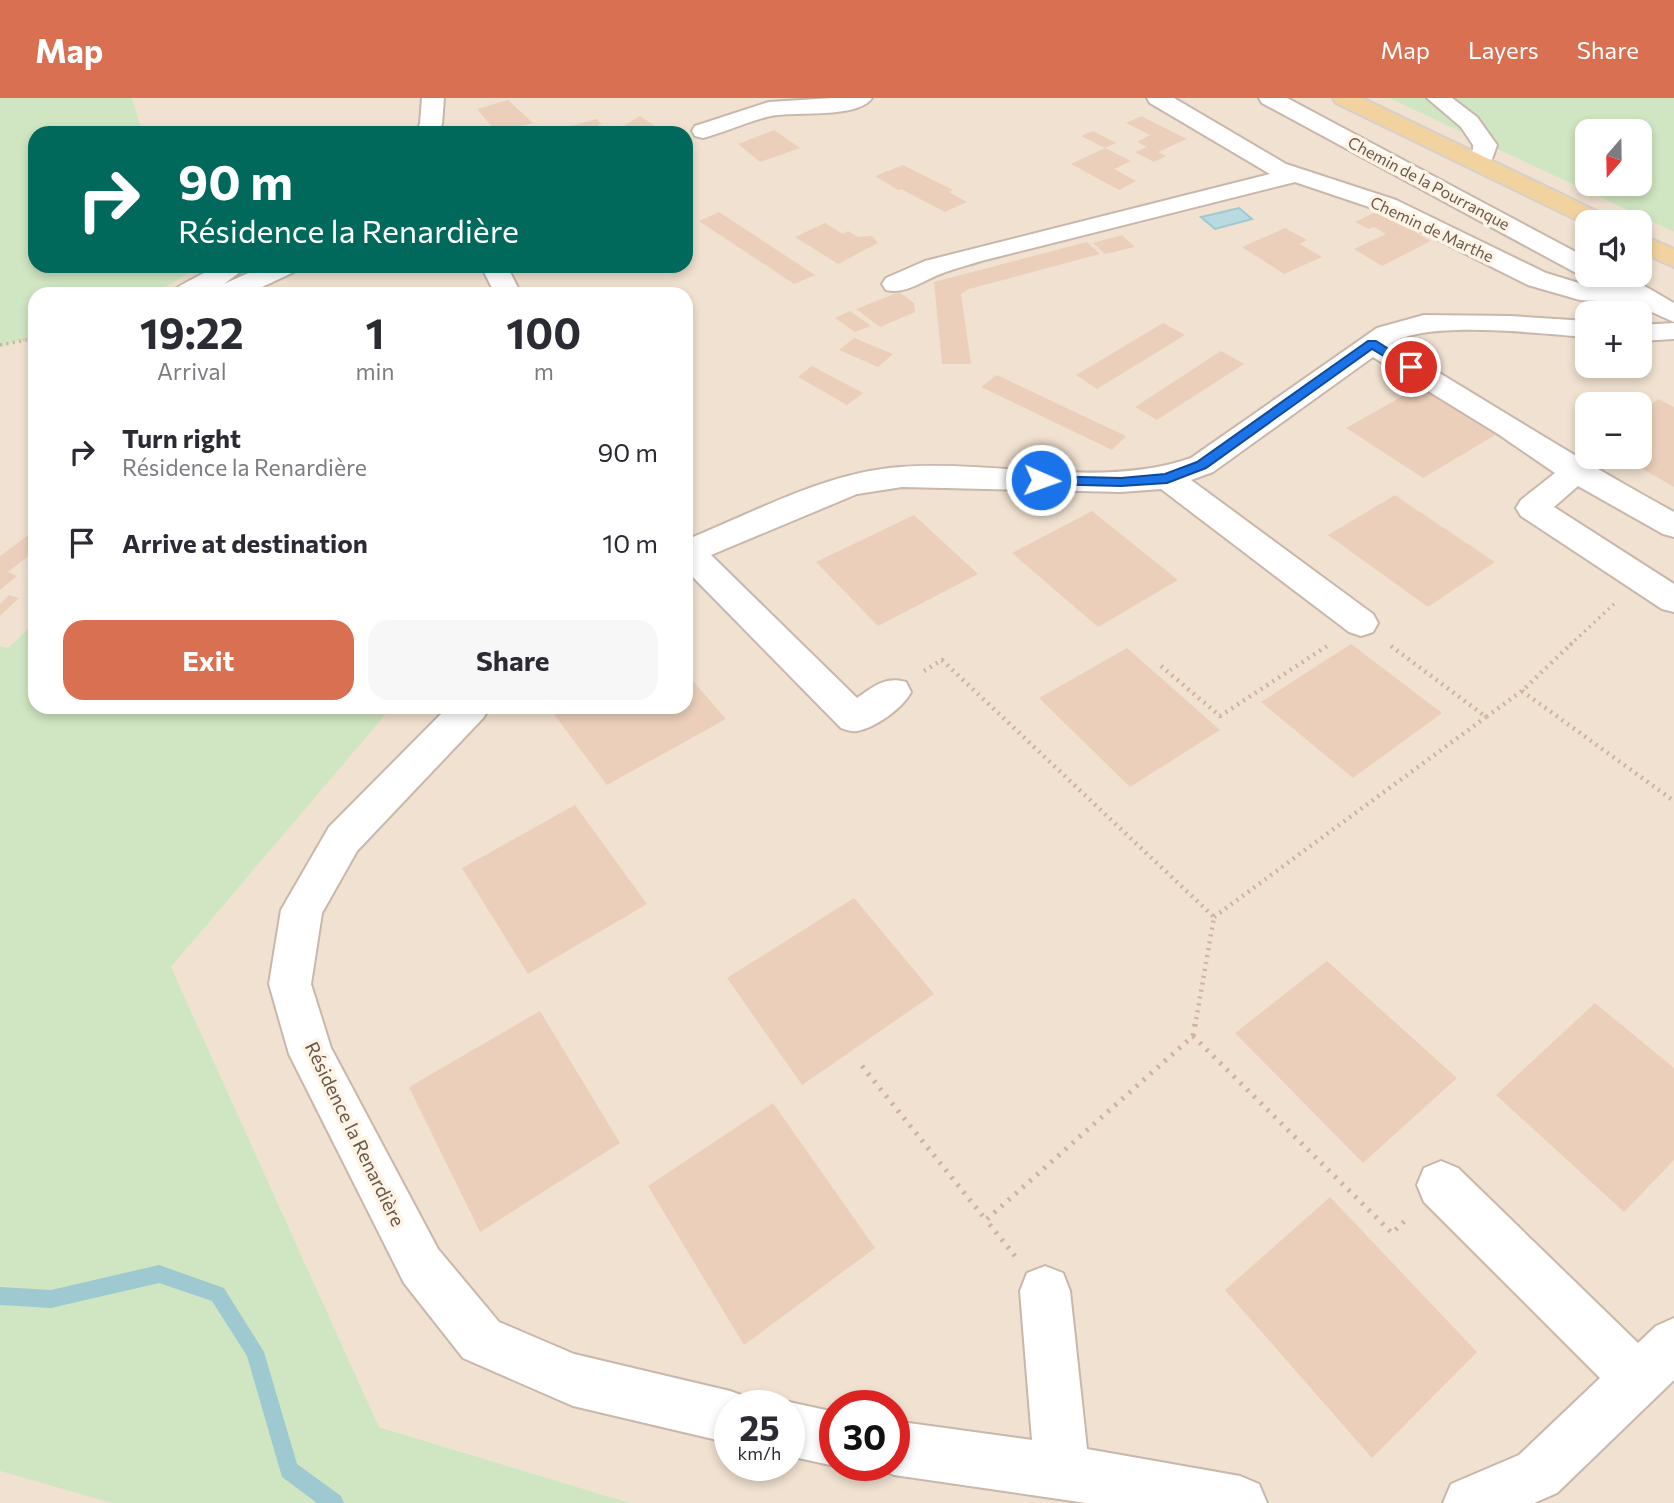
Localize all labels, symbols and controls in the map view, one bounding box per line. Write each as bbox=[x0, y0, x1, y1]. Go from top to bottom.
text: Map bbox=[35, 29, 103, 70]
text: Map bbox=[1381, 35, 1430, 64]
text: Layers bbox=[1468, 35, 1539, 64]
text: Share bbox=[1577, 35, 1639, 64]
north arrow bbox=[1575, 119, 1652, 196]
map controls bbox=[1575, 119, 1652, 469]
street label: Chemin de la Pourranque bbox=[1345, 132, 1513, 233]
text: 90 m bbox=[178, 150, 293, 210]
icon: right bbox=[63, 154, 154, 245]
street label: Chemin de Marthe bbox=[1368, 192, 1497, 265]
text: Résidence la Renardière bbox=[178, 210, 519, 250]
button: sound bbox=[1575, 210, 1652, 287]
button: + bbox=[1575, 301, 1652, 378]
text: 19:22 bbox=[140, 306, 244, 358]
text: 1 bbox=[365, 306, 384, 358]
text: 100 bbox=[506, 306, 581, 358]
pin bbox=[1381, 337, 1441, 397]
icon: arrive bbox=[1392, 348, 1430, 386]
text: Arrival bbox=[157, 357, 227, 385]
text: min bbox=[355, 357, 395, 385]
text: m bbox=[534, 357, 554, 385]
button: − bbox=[1575, 392, 1652, 469]
text: Turn right bbox=[122, 422, 241, 453]
icon: right bbox=[63, 433, 101, 471]
text: 90 m bbox=[598, 436, 658, 467]
position arrow bbox=[1004, 443, 1078, 517]
text: Résidence la Renardière bbox=[122, 453, 367, 481]
icon: arrive bbox=[63, 524, 101, 562]
text: Arrive at destination bbox=[122, 527, 368, 558]
text: 10 m bbox=[602, 527, 658, 558]
button: Exit bbox=[63, 620, 354, 700]
button: Share bbox=[368, 620, 658, 700]
street label: Résidence la Renardière bbox=[301, 1038, 410, 1230]
speed limit sign: 30 bbox=[819, 1390, 910, 1481]
text: 25 bbox=[739, 1405, 780, 1448]
text: km/h bbox=[738, 1442, 781, 1464]

